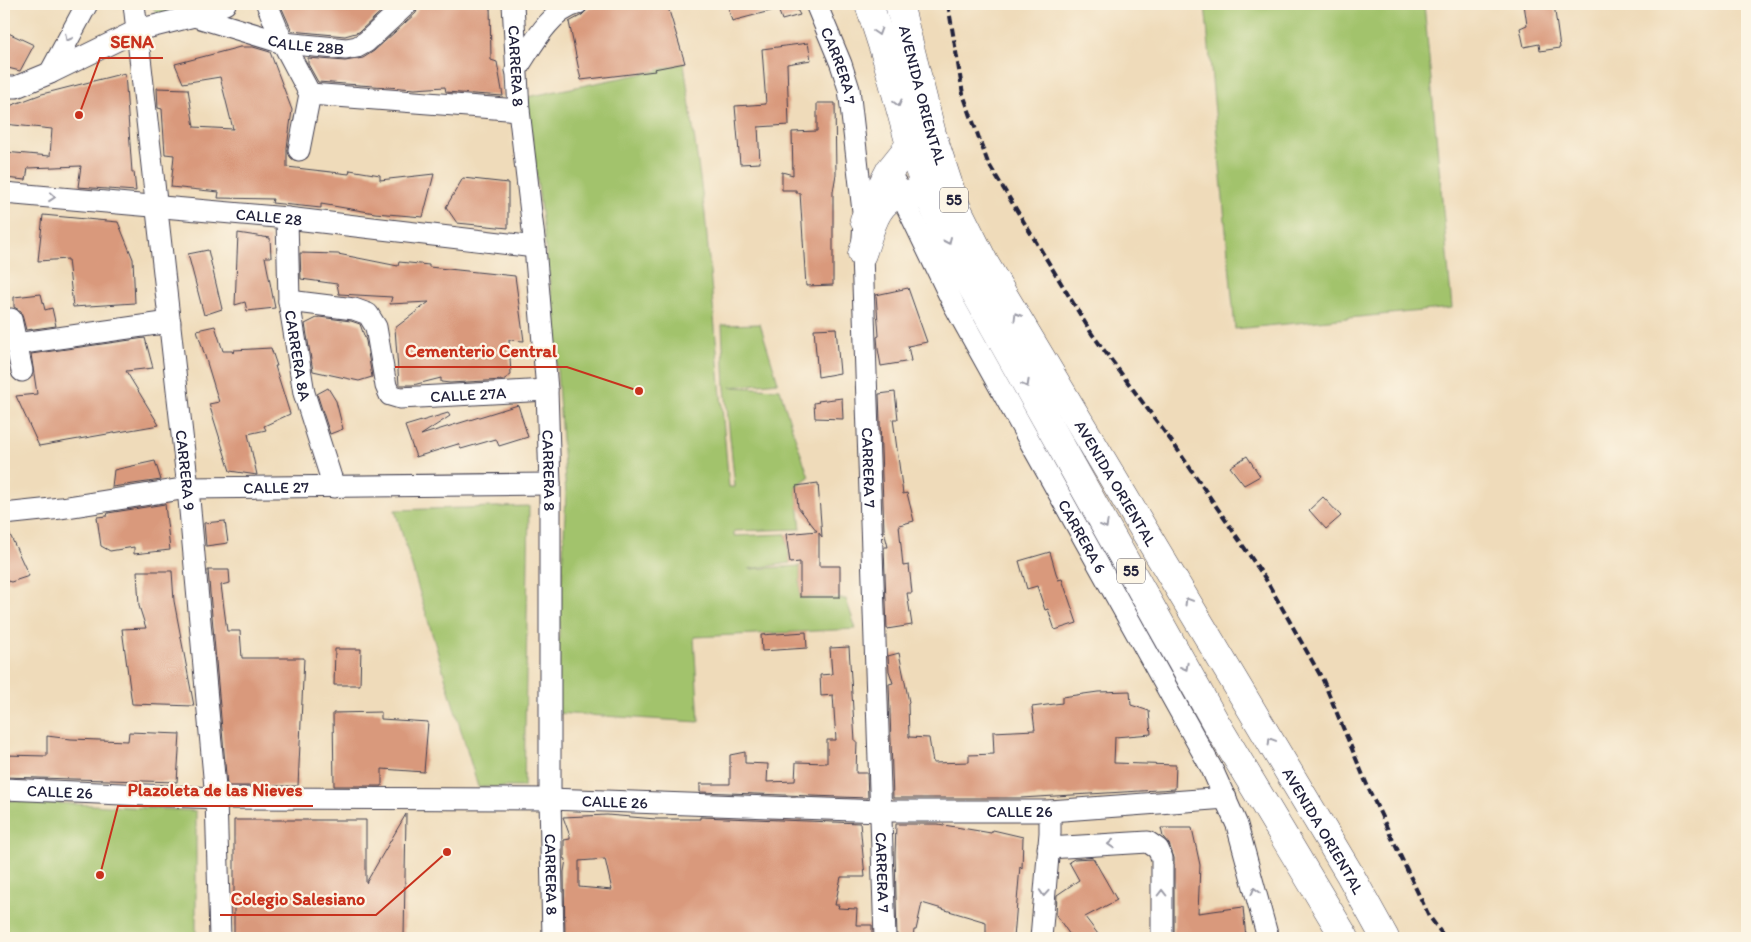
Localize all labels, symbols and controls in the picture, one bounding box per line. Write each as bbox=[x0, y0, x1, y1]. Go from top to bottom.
street label: AVENIDA ORIENTAL bbox=[895, 23, 951, 167]
street label: CARRERA 7 bbox=[817, 24, 860, 105]
callout: SENA bbox=[100, 25, 163, 58]
street label: CARRERA 8 bbox=[505, 25, 528, 107]
one-way arrow bbox=[872, 27, 882, 36]
street label: CALLE 28B bbox=[265, 29, 345, 58]
text: SENA bbox=[110, 31, 154, 53]
one-way arrow bbox=[64, 33, 74, 42]
one-way arrow bbox=[893, 98, 903, 106]
road number: 55 bbox=[940, 188, 968, 212]
one-way arrow bbox=[49, 192, 57, 203]
street label: CALLE 28 bbox=[235, 204, 303, 229]
one-way arrow bbox=[942, 236, 953, 245]
street label: CARRERA 8A bbox=[281, 308, 315, 403]
one-way arrow bbox=[1013, 313, 1023, 322]
callout: Cementerio Central bbox=[395, 334, 567, 367]
text: Cementerio Central bbox=[405, 340, 558, 362]
one-way arrow bbox=[1020, 378, 1030, 387]
street label: CALLE 27A bbox=[430, 383, 507, 406]
street label: AVENIDA ORIENTAL bbox=[1071, 417, 1161, 549]
street label: CARRERA 7 bbox=[858, 427, 880, 508]
street label: CARRERA 9 bbox=[172, 429, 199, 511]
street label: CARRERA 8 bbox=[539, 429, 560, 511]
street label: CALLE 27 bbox=[243, 477, 309, 497]
street label: CARRERA 6 bbox=[1055, 496, 1111, 576]
one-way arrow bbox=[1099, 520, 1109, 529]
road number: 55 bbox=[1117, 558, 1145, 584]
one-way arrow bbox=[1184, 598, 1194, 607]
one-way arrow bbox=[1179, 662, 1189, 671]
one-way arrow bbox=[1267, 737, 1277, 746]
street label: AVENIDA ORIENTAL bbox=[1279, 764, 1368, 897]
callout: Plazoleta de las Nieves bbox=[118, 773, 313, 806]
text: Plazoleta de las Nieves bbox=[127, 779, 303, 801]
street label: CALLE 26 bbox=[26, 780, 93, 802]
street label: CALLE 26 bbox=[581, 791, 648, 812]
street label: CALLE 26 bbox=[986, 802, 1053, 821]
street label: CARRERA 7 bbox=[872, 832, 894, 913]
street label: CARRERA 8 bbox=[541, 833, 562, 916]
one-way arrow bbox=[1107, 839, 1115, 850]
callout: Colegio Salesiano bbox=[220, 882, 376, 915]
one-way arrow bbox=[1250, 887, 1261, 896]
text: Colegio Salesiano bbox=[231, 888, 365, 910]
one-way arrow bbox=[1039, 889, 1050, 897]
one-way arrow bbox=[1157, 889, 1167, 896]

